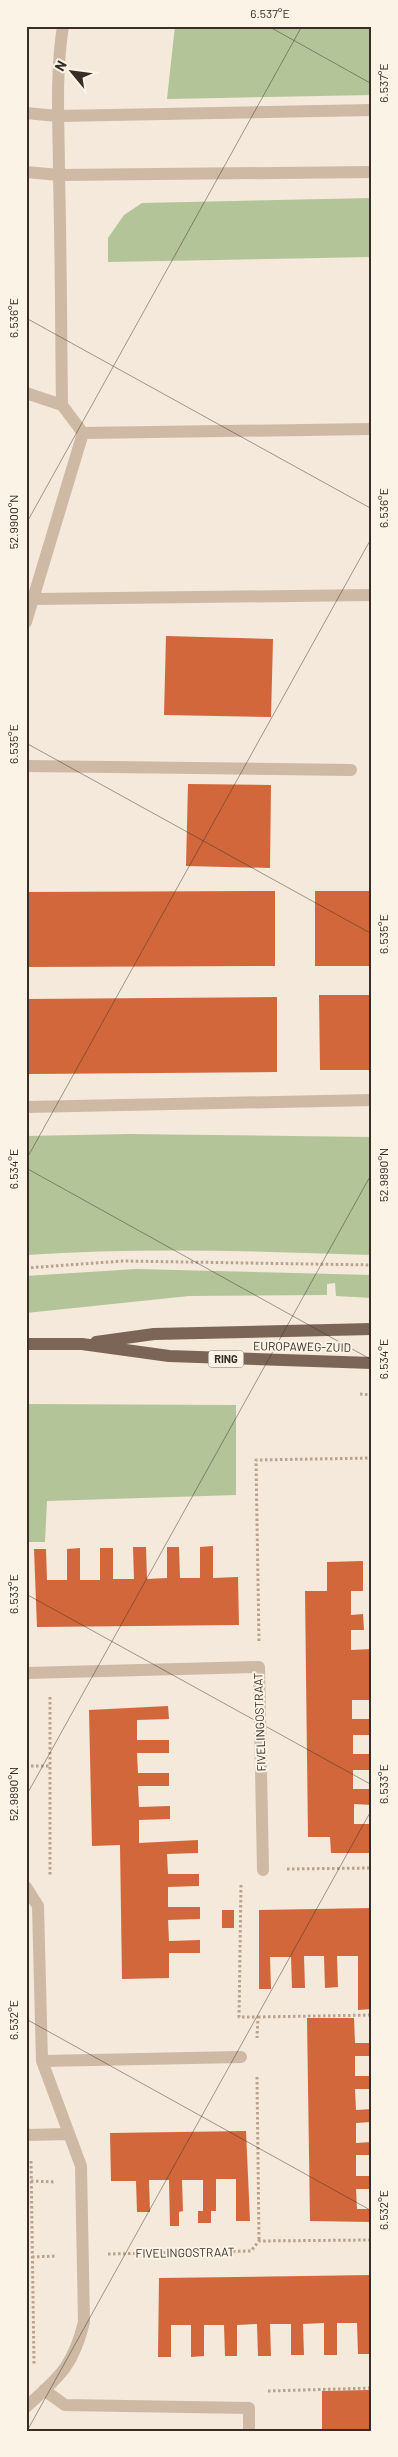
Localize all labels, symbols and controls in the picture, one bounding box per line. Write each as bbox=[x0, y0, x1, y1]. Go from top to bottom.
text: 6.537°E bbox=[250, 6, 290, 20]
north arrow bbox=[48, 48, 98, 98]
text: N bbox=[51, 57, 70, 74]
text: 6.537°E bbox=[376, 63, 390, 103]
text: 6.536°E bbox=[6, 298, 20, 338]
text: 6.536°E bbox=[376, 488, 390, 528]
text: 52.9900°N bbox=[6, 495, 20, 549]
text: 6.535°E bbox=[6, 724, 20, 764]
text: 6.535°E bbox=[376, 914, 390, 954]
text: 52.9890°N bbox=[376, 1148, 390, 1202]
text: 6.534°E bbox=[6, 1149, 20, 1189]
street label: EUROPAWEG-ZUID bbox=[253, 1338, 351, 1354]
text: 6.534°E bbox=[376, 1339, 390, 1379]
road number: RING bbox=[208, 1350, 244, 1368]
text: 6.533°E bbox=[6, 1574, 20, 1614]
street label: FIVELINGOSTRAAT bbox=[250, 1672, 268, 1772]
text: 6.533°E bbox=[376, 1764, 390, 1804]
text: 52.9890°N bbox=[6, 1767, 20, 1821]
text: 6.532°E bbox=[6, 2000, 20, 2040]
text: 6.532°E bbox=[376, 2190, 390, 2230]
street label: FIVELINGOSTRAAT bbox=[135, 2244, 235, 2260]

